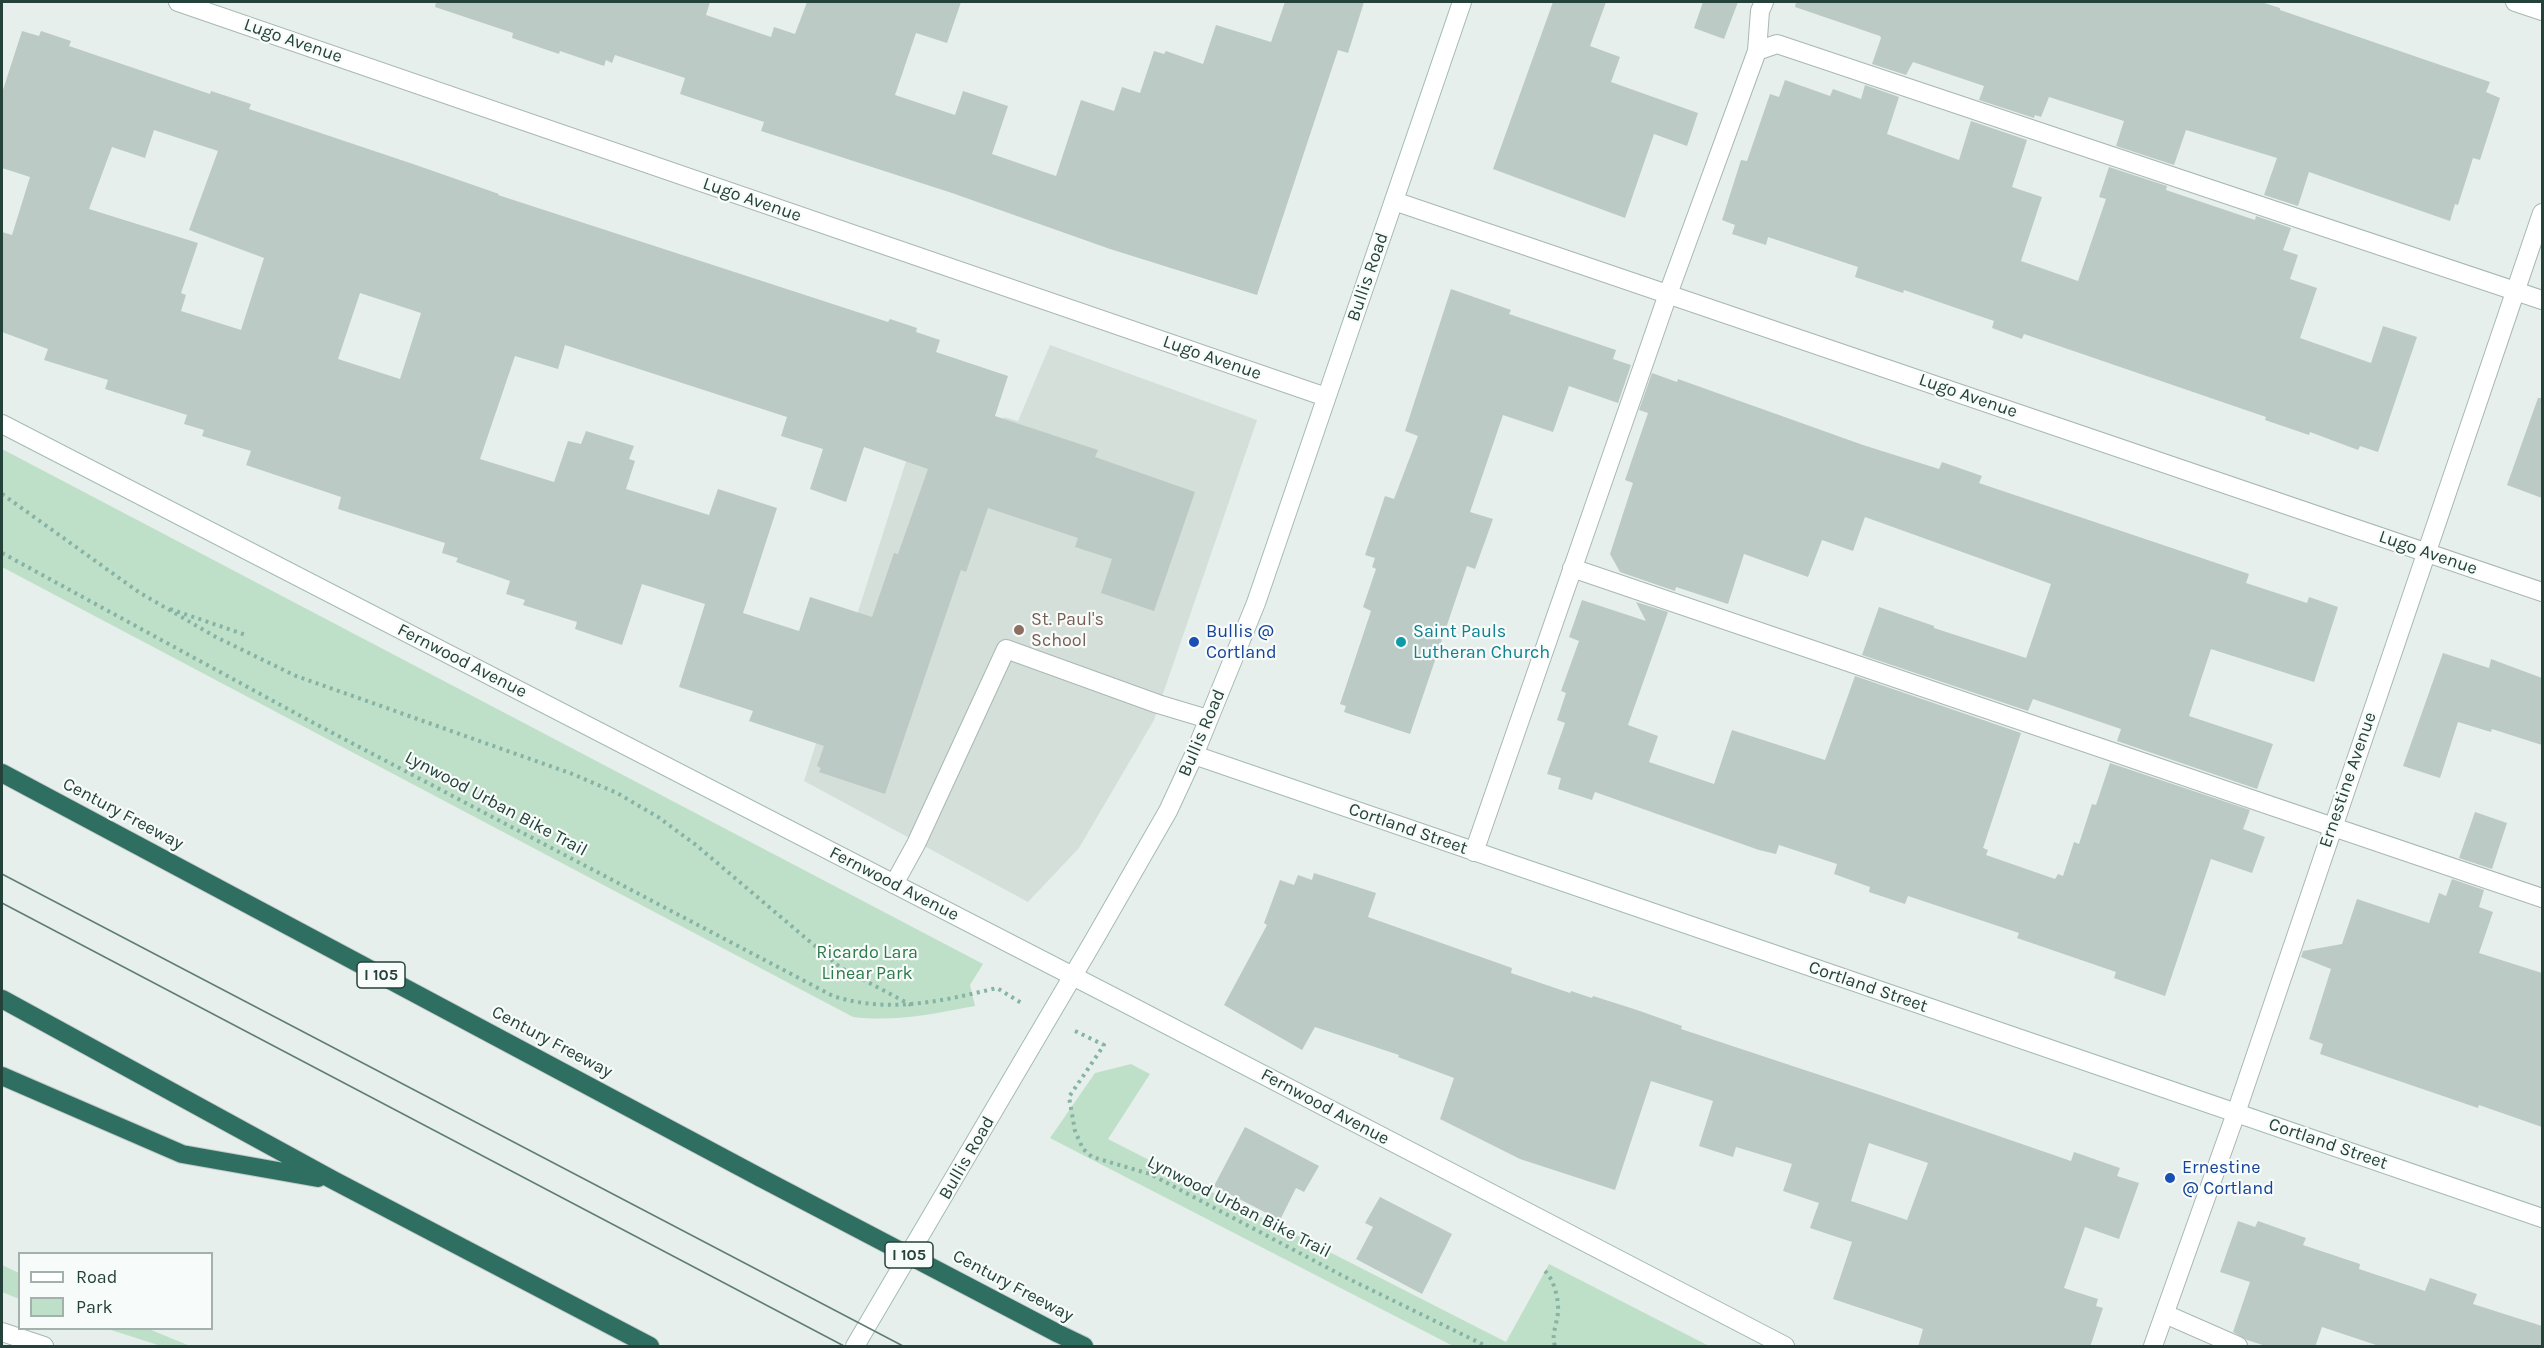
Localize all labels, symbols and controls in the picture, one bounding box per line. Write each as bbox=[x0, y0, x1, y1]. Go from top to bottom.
street label: Lugo Avenue bbox=[241, 14, 345, 68]
street label: Lugo Avenue bbox=[700, 173, 804, 227]
street label: Bullis Road bbox=[1343, 230, 1393, 324]
street label: Lugo Avenue bbox=[1160, 331, 1264, 385]
street label: Lugo Avenue bbox=[1916, 369, 2020, 423]
street label: Lugo Avenue bbox=[2376, 526, 2480, 580]
place label: St. Paul's School bbox=[1031, 609, 1104, 652]
street label: Fernwood Avenue bbox=[394, 619, 530, 703]
place label: Bullis @ Cortland bbox=[1206, 621, 1277, 664]
place label: Saint Pauls Lutheran Church bbox=[1413, 621, 1550, 664]
marker: St. Paul's School bbox=[1012, 623, 1026, 637]
marker: Bullis @ Cortland bbox=[1187, 635, 1201, 649]
marker: Saint Pauls Lutheran Church bbox=[1394, 635, 1408, 649]
street label: Bullis Road bbox=[1174, 686, 1230, 780]
street label: Ernestine Avenue bbox=[2315, 709, 2381, 851]
street label: Lynwood Urban Bike Trail bbox=[401, 747, 591, 861]
street label: Century Freeway bbox=[59, 773, 187, 855]
street label: Cortland Street bbox=[1346, 799, 1470, 859]
street label: Fernwood Avenue bbox=[826, 842, 962, 926]
park label: Ricardo Lara Linear Park bbox=[816, 942, 918, 984]
street label: Cortland Street bbox=[1806, 957, 1930, 1017]
road number: I 105 bbox=[357, 962, 405, 988]
street label: Century Freeway bbox=[488, 1001, 616, 1083]
street label: Fernwood Avenue bbox=[1257, 1064, 1393, 1150]
street label: Bullis Road bbox=[934, 1112, 1000, 1204]
street label: Cortland Street bbox=[2266, 1114, 2390, 1174]
street label: Lynwood Urban Bike Trail bbox=[1143, 1151, 1335, 1263]
place label: Ernestine @ Cortland bbox=[2182, 1157, 2274, 1200]
marker: Ernestine @ Cortland bbox=[2163, 1171, 2177, 1185]
road number: I 105 bbox=[885, 1242, 933, 1268]
street label: Century Freeway bbox=[949, 1245, 1077, 1327]
legend bbox=[18, 1252, 213, 1330]
text: Road bbox=[76, 1266, 117, 1288]
text: Park bbox=[76, 1296, 113, 1318]

